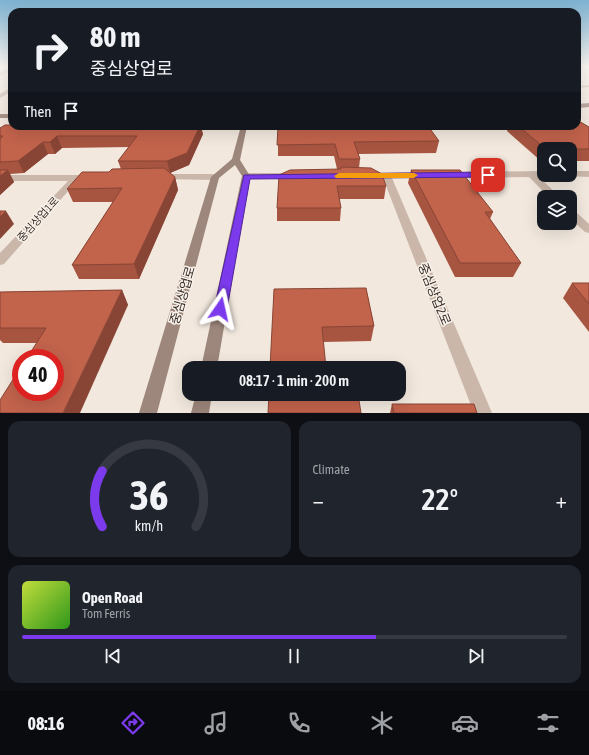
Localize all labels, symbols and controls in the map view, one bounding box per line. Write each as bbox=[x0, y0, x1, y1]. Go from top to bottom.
text: 80 m bbox=[90, 21, 140, 53]
icon: right bbox=[24, 24, 76, 76]
text: 중심상업로 bbox=[90, 58, 173, 79]
icon: arrive bbox=[60, 100, 82, 122]
text: Then bbox=[24, 103, 52, 120]
map controls bbox=[537, 142, 577, 230]
button: search bbox=[537, 142, 577, 182]
pin bbox=[471, 158, 505, 192]
icon: arrive bbox=[477, 164, 499, 186]
button: layers bbox=[537, 190, 577, 230]
street label: 중심상업1로 bbox=[15, 194, 61, 244]
street label: 중심상업2로 bbox=[415, 261, 454, 328]
street label: 중심상업로 bbox=[167, 264, 198, 326]
position arrow bbox=[199, 288, 241, 330]
speed limit sign: 40 bbox=[12, 349, 64, 401]
text: 08:17 · 1 min · 200 m bbox=[239, 372, 349, 389]
text: Climate bbox=[313, 462, 350, 477]
text: 36 bbox=[130, 471, 169, 519]
text: 22° bbox=[422, 482, 458, 516]
text: − bbox=[313, 487, 324, 513]
text: + bbox=[556, 487, 567, 513]
text: km/h bbox=[135, 518, 163, 534]
text: Open Road bbox=[82, 589, 143, 606]
text: Tom Ferris bbox=[82, 606, 130, 621]
icon: previous bbox=[102, 645, 124, 667]
icon: pause bbox=[283, 645, 305, 667]
icon: next bbox=[465, 645, 487, 667]
icon: directions bbox=[119, 709, 147, 737]
icon: music bbox=[202, 709, 230, 737]
icon: phone bbox=[285, 709, 313, 737]
icon: climate bbox=[368, 709, 396, 737]
icon: car bbox=[451, 709, 479, 737]
icon: filters bbox=[534, 709, 562, 737]
text: 08:16 bbox=[27, 713, 64, 734]

